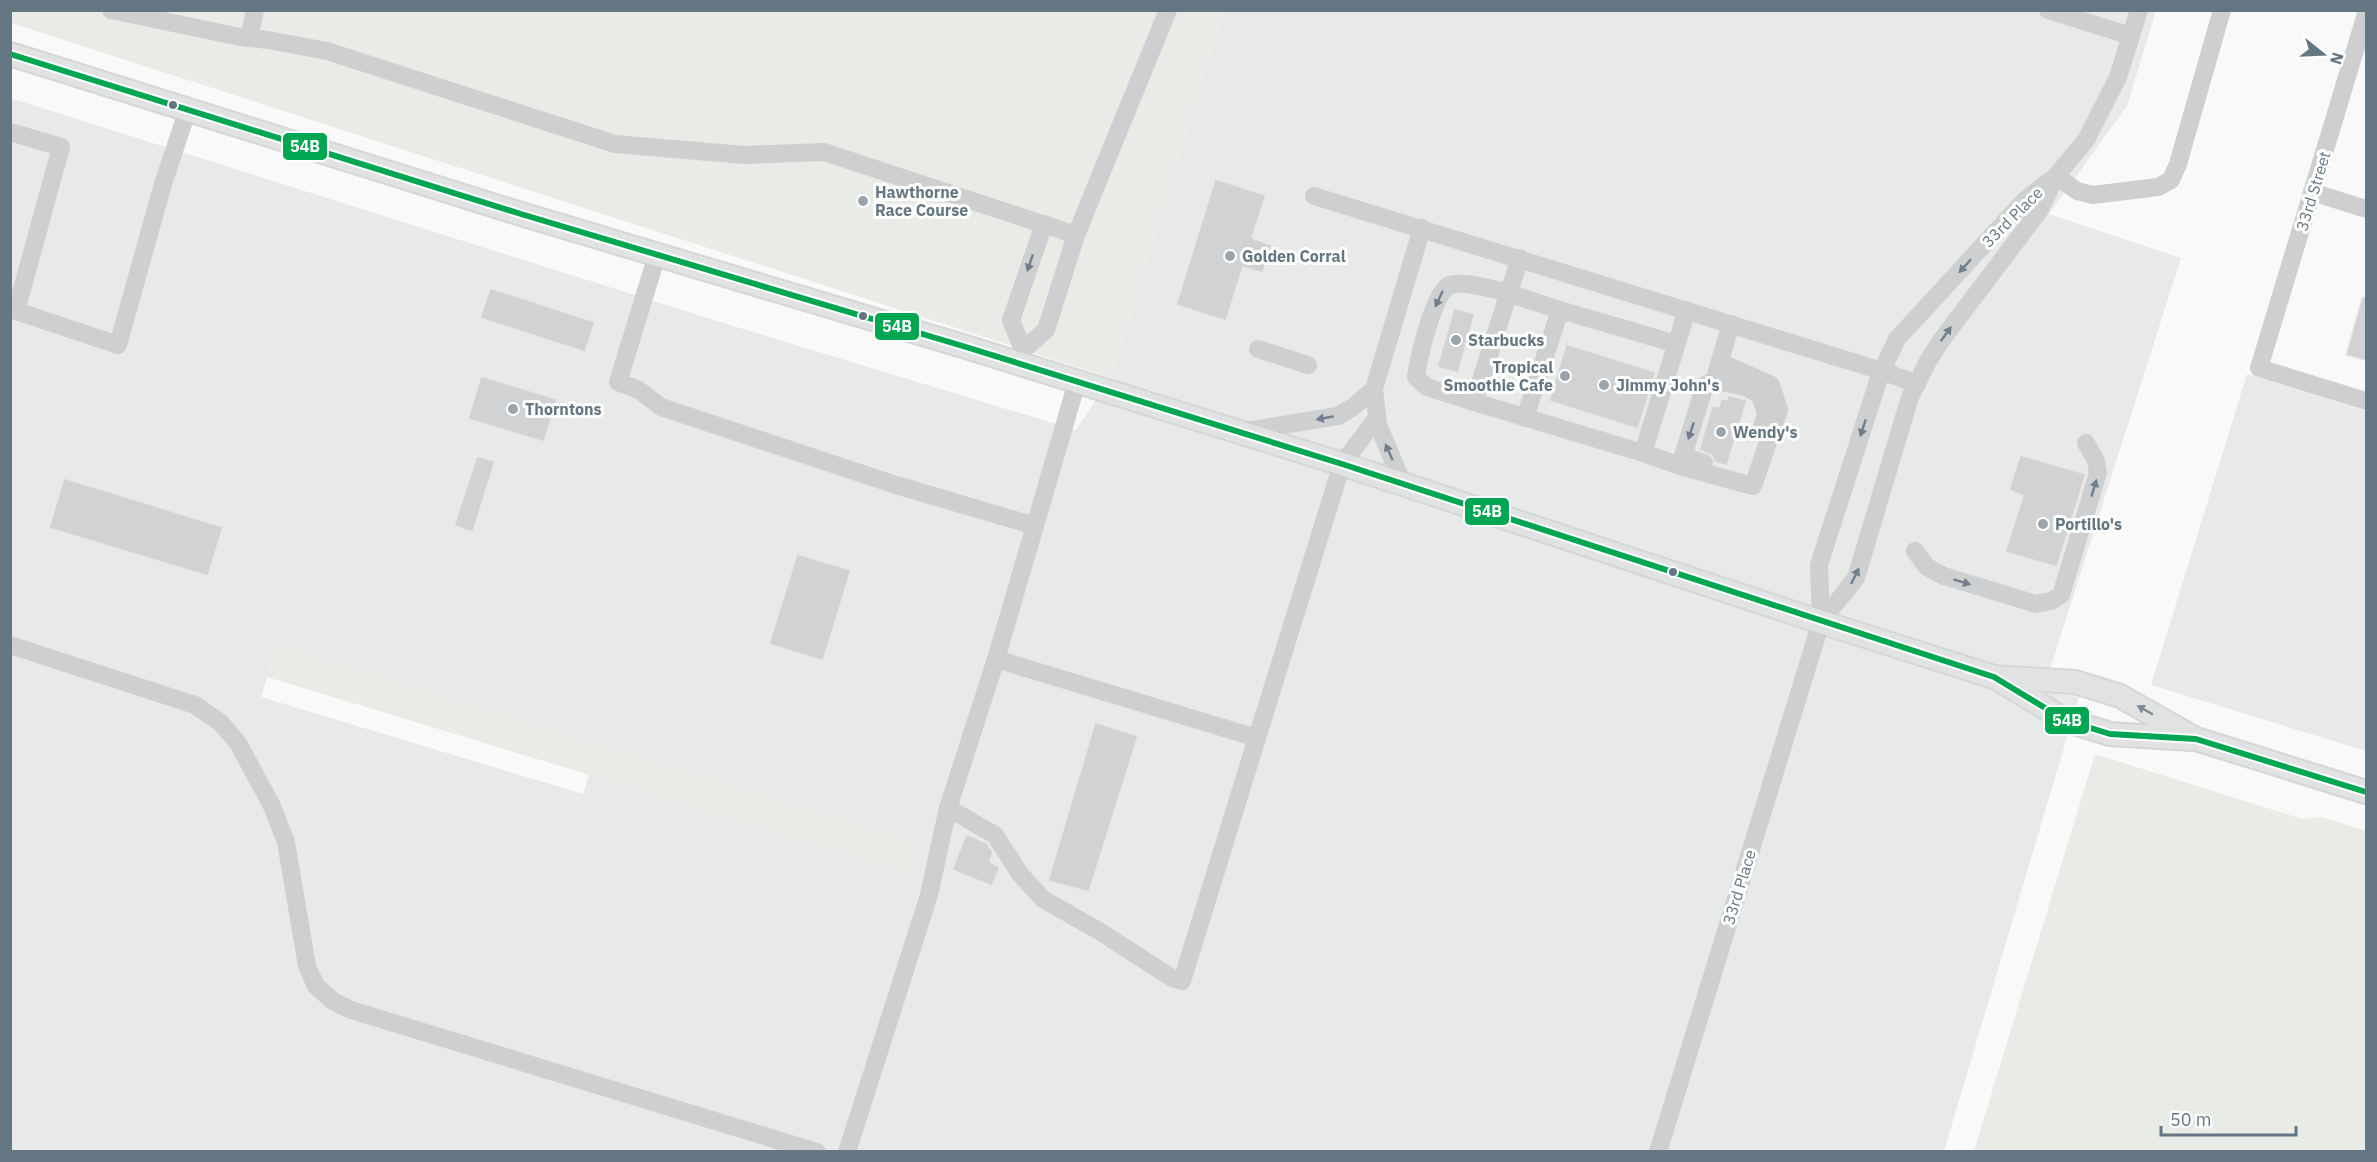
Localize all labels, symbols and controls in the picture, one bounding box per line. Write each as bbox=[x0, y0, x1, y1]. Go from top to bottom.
north arrow bbox=[2293, 24, 2353, 84]
text: N bbox=[2326, 50, 2349, 67]
unlabelled marker bbox=[167, 99, 179, 111]
line badge: 54B bbox=[282, 132, 328, 161]
text: 54B bbox=[290, 136, 320, 156]
street label: 33rd Street bbox=[2291, 149, 2335, 233]
place label: Hawthorne Race Course bbox=[875, 182, 968, 220]
street label: 33rd Place bbox=[1978, 182, 2047, 251]
marker: Hawthorne Race Course bbox=[856, 194, 870, 208]
place label: Golden Corral bbox=[1242, 246, 1346, 266]
marker: Golden Corral bbox=[1223, 249, 1237, 263]
one-way arrow bbox=[1025, 254, 1035, 272]
one-way arrow bbox=[1958, 258, 1972, 273]
one-way arrow bbox=[1434, 290, 1444, 308]
unlabelled marker bbox=[857, 310, 869, 322]
line badge: 54B bbox=[874, 312, 920, 341]
text: 54B bbox=[882, 316, 912, 336]
one-way arrow bbox=[1940, 326, 1952, 341]
place label: Starbucks bbox=[1468, 330, 1544, 350]
marker: Starbucks bbox=[1449, 333, 1463, 347]
place label: Tropical Smoothie Cafe bbox=[1444, 357, 1553, 395]
marker: Tropical Smoothie Cafe bbox=[1558, 369, 1572, 383]
place label: Jimmy John's bbox=[1616, 375, 1719, 395]
marker: Jimmy John's bbox=[1597, 378, 1611, 392]
place label: Thorntons bbox=[525, 399, 602, 419]
marker: Thorntons bbox=[506, 402, 520, 416]
one-way arrow bbox=[1315, 414, 1334, 423]
one-way arrow bbox=[1858, 419, 1867, 437]
one-way arrow bbox=[1686, 422, 1695, 440]
place label: Wendy's bbox=[1733, 422, 1798, 442]
marker: Wendy's bbox=[1714, 425, 1728, 439]
one-way arrow bbox=[1384, 443, 1393, 460]
one-way arrow bbox=[2090, 479, 2099, 497]
line badge: 54B bbox=[1464, 497, 1510, 526]
text: 54B bbox=[1472, 501, 1502, 521]
place label: Portillo's bbox=[2055, 514, 2122, 534]
marker: Portillo's bbox=[2036, 517, 2050, 531]
unlabelled marker bbox=[1667, 566, 1679, 578]
one-way arrow bbox=[1851, 567, 1860, 584]
one-way arrow bbox=[1953, 578, 1971, 587]
one-way arrow bbox=[2136, 705, 2153, 715]
line badge: 54B bbox=[2044, 706, 2090, 735]
text: 54B bbox=[2052, 710, 2082, 730]
street label: 33rd Place bbox=[1718, 847, 1760, 927]
scale bar bbox=[2161, 1099, 2296, 1137]
text: 50 m bbox=[2170, 1108, 2212, 1131]

